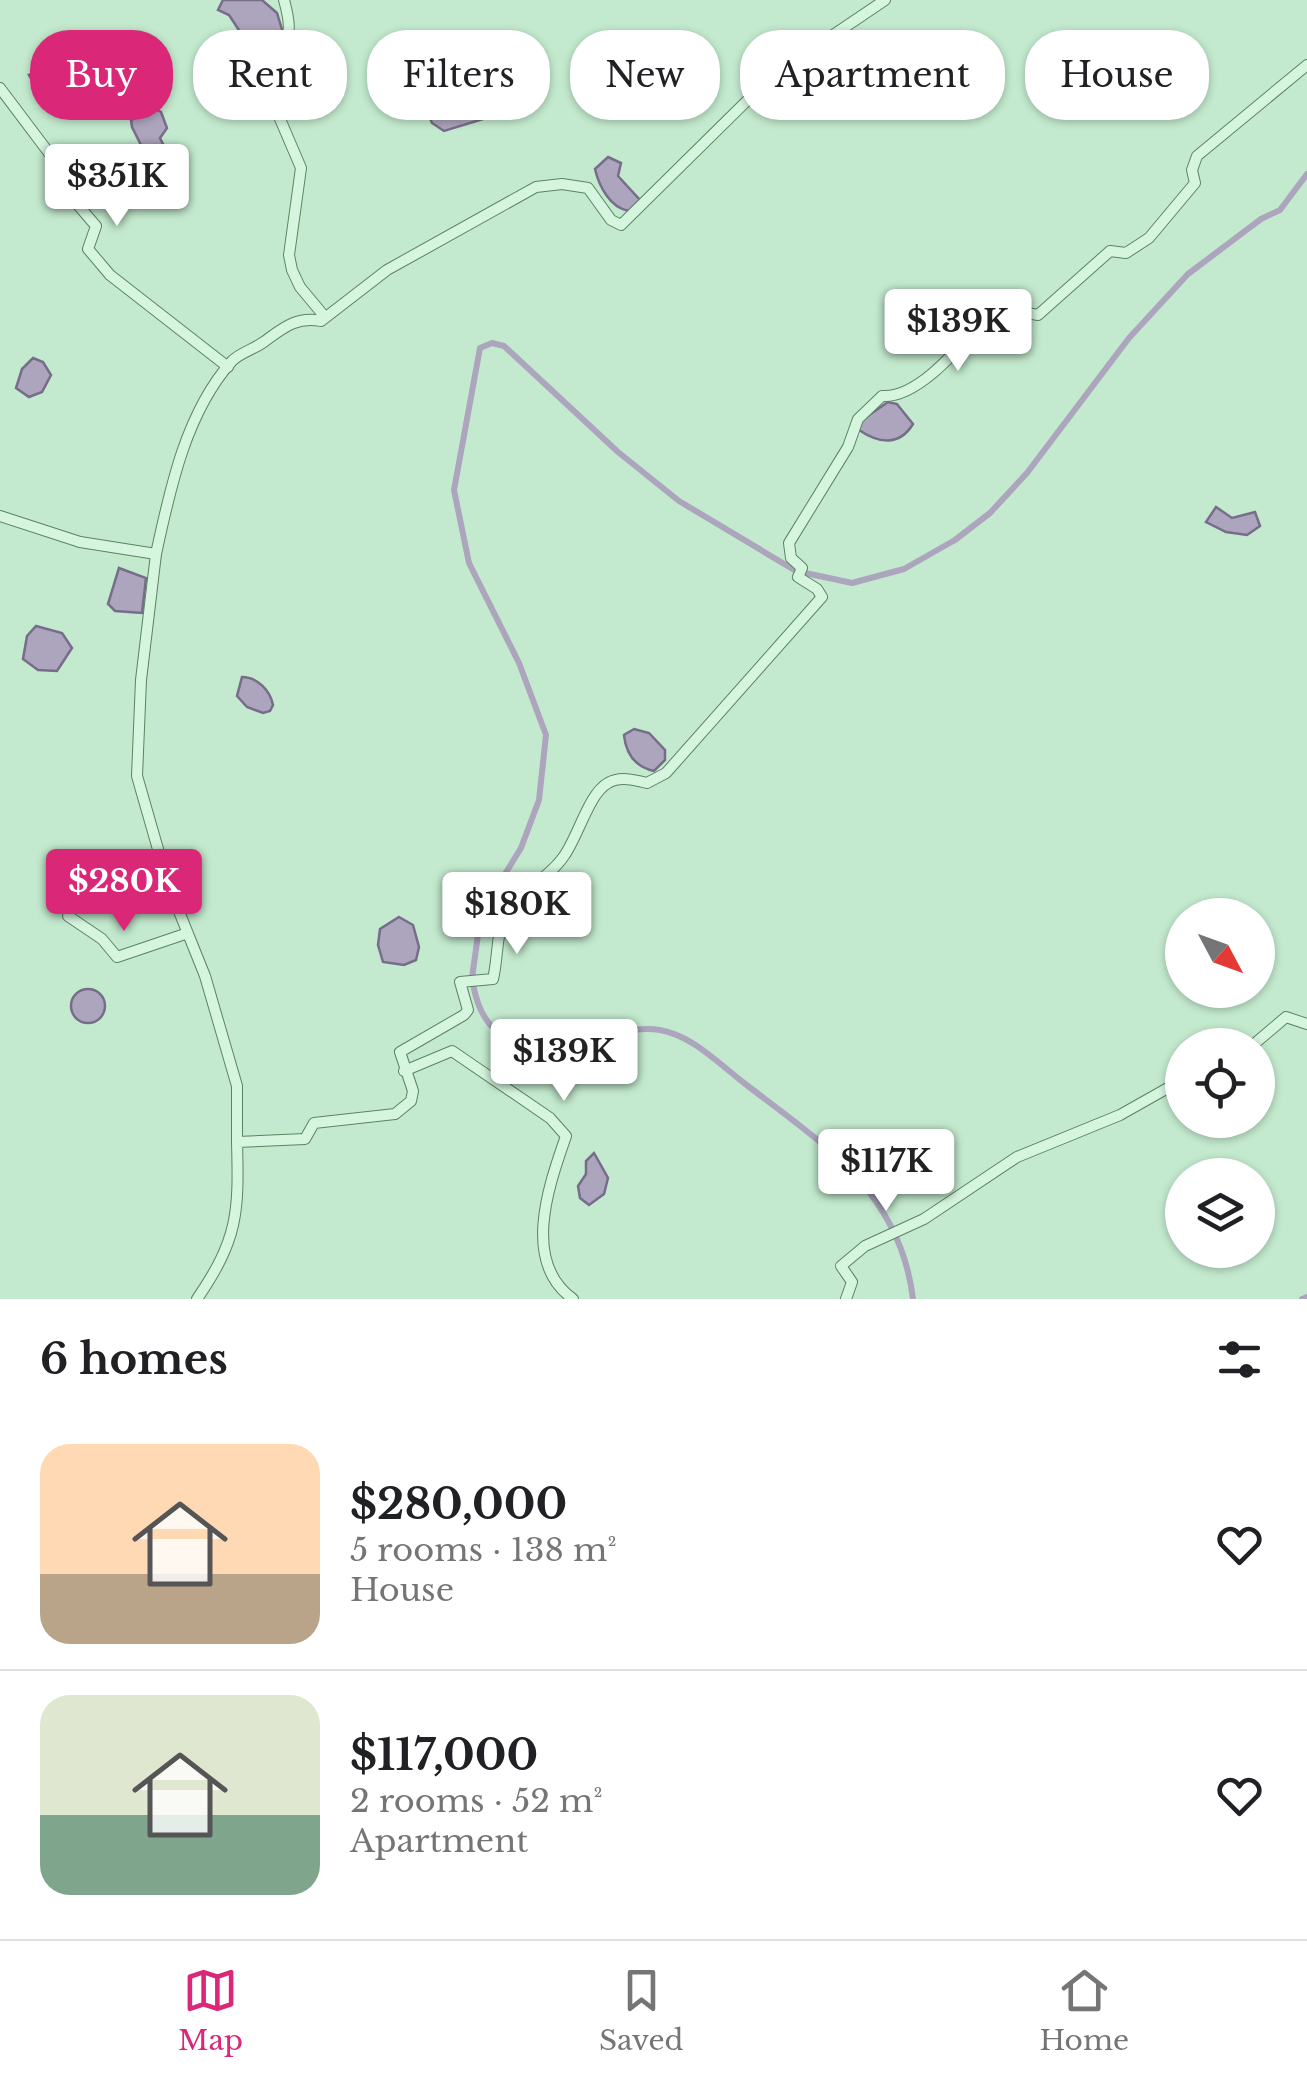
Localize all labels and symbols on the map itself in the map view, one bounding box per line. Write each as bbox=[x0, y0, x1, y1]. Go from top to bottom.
pin: $351K bbox=[47, 144, 187, 229]
pin: $139K bbox=[888, 289, 1028, 374]
pin: $280K bbox=[54, 849, 194, 934]
pin: $180K bbox=[447, 872, 587, 957]
north arrow bbox=[1165, 898, 1275, 1008]
pin: $139K bbox=[494, 1019, 634, 1104]
pin: $117K bbox=[816, 1129, 956, 1214]

